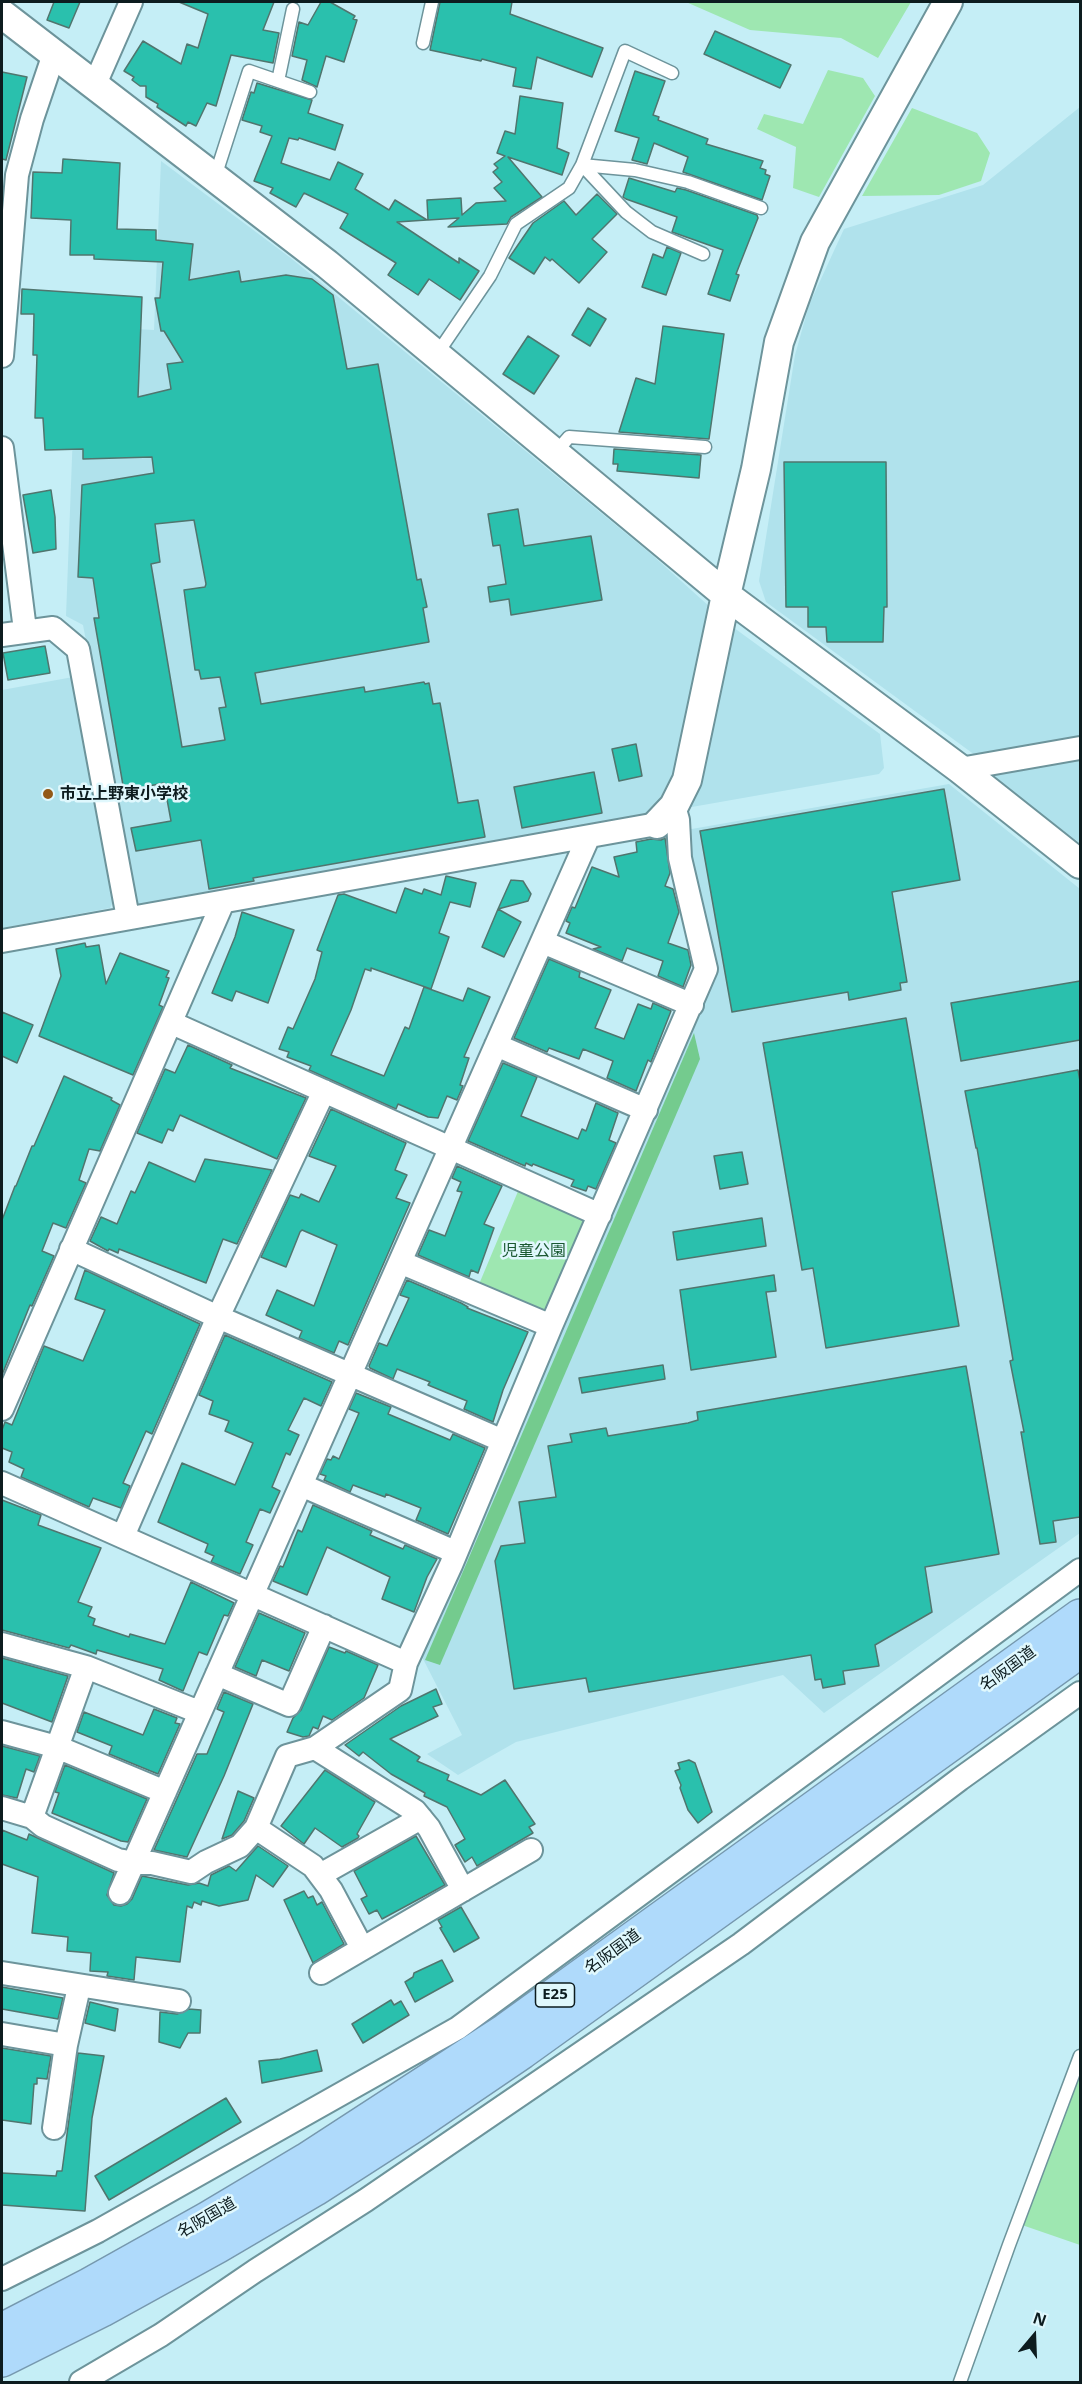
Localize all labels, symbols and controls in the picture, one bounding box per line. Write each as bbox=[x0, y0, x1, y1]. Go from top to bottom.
place label: 市立上野東小学校 bbox=[60, 784, 188, 804]
marker: 市立上野東小学校 bbox=[41, 787, 55, 801]
park label: 児童公園 bbox=[502, 1241, 566, 1261]
street label: 名阪国道 bbox=[976, 1642, 1040, 1696]
street label: 名阪国道 bbox=[581, 1925, 645, 1979]
road number: E25 bbox=[536, 1983, 574, 2007]
street label: 名阪国道 bbox=[174, 2194, 240, 2242]
north arrow bbox=[1004, 2306, 1064, 2366]
text: N bbox=[1030, 2306, 1050, 2331]

